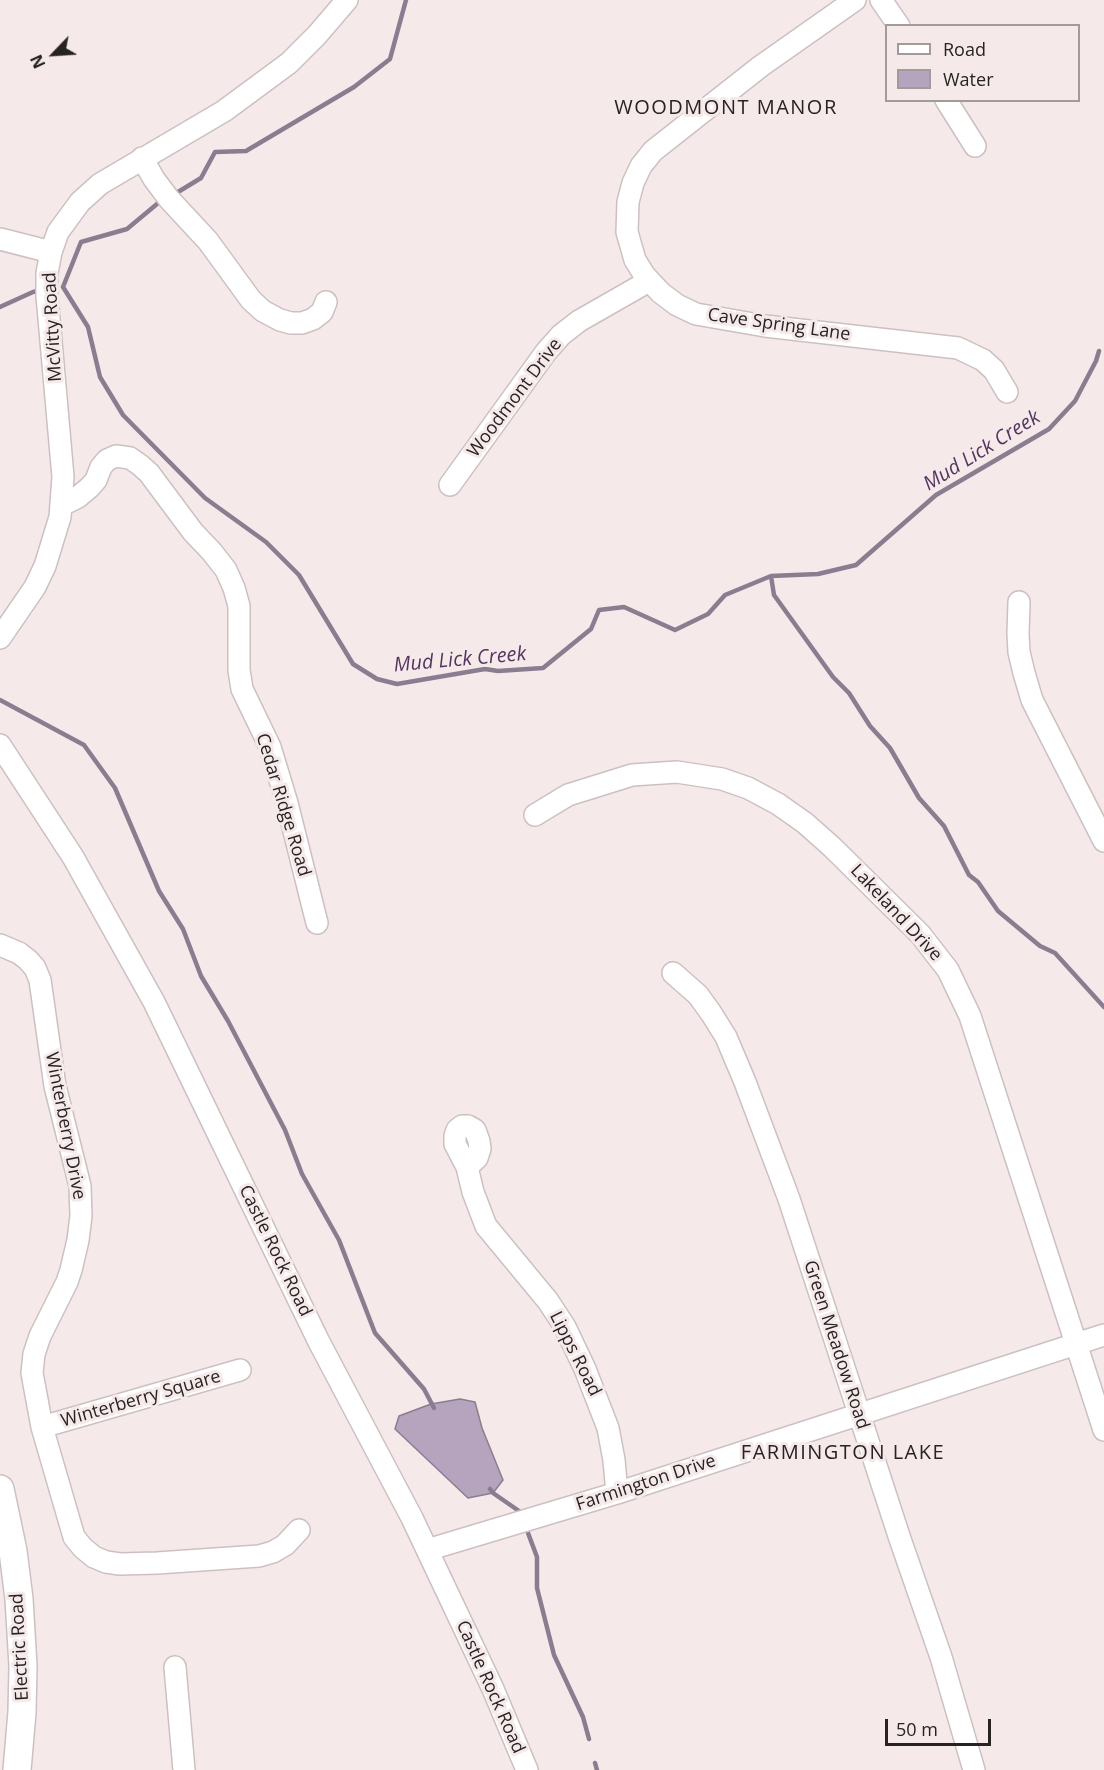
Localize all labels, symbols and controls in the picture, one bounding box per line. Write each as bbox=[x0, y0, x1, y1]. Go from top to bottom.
north arrow bbox=[24, 24, 84, 84]
legend bbox=[885, 24, 1080, 102]
text: Road bbox=[943, 37, 986, 61]
text: N bbox=[25, 51, 50, 72]
text: Water bbox=[943, 67, 994, 91]
district label: WOODMONT MANOR bbox=[614, 96, 838, 120]
street label: McVitty Road bbox=[39, 272, 67, 382]
street label: Cave Spring Lane bbox=[706, 304, 852, 346]
street label: Woodmont Drive bbox=[463, 334, 567, 462]
water label: Mud Lick Creek bbox=[919, 406, 1045, 496]
water label: Mud Lick Creek bbox=[393, 642, 527, 678]
street label: Cedar Ridge Road bbox=[251, 731, 315, 879]
street label: Lakeland Drive bbox=[846, 860, 946, 966]
street label: Winterberry Drive bbox=[40, 1050, 90, 1202]
street label: Castle Rock Road bbox=[234, 1182, 316, 1320]
street label: Green Meadow Road bbox=[799, 1258, 873, 1432]
street label: Lipps Road bbox=[544, 1308, 606, 1400]
street label: Winterberry Square bbox=[59, 1366, 223, 1432]
district label: FARMINGTON LAKE bbox=[741, 1441, 945, 1465]
street label: Farmington Drive bbox=[573, 1450, 719, 1516]
street label: Electric Road bbox=[6, 1593, 34, 1701]
street label: Castle Rock Road bbox=[451, 1617, 529, 1757]
scale bar bbox=[888, 1707, 994, 1745]
text: 50 m bbox=[896, 1717, 938, 1741]

